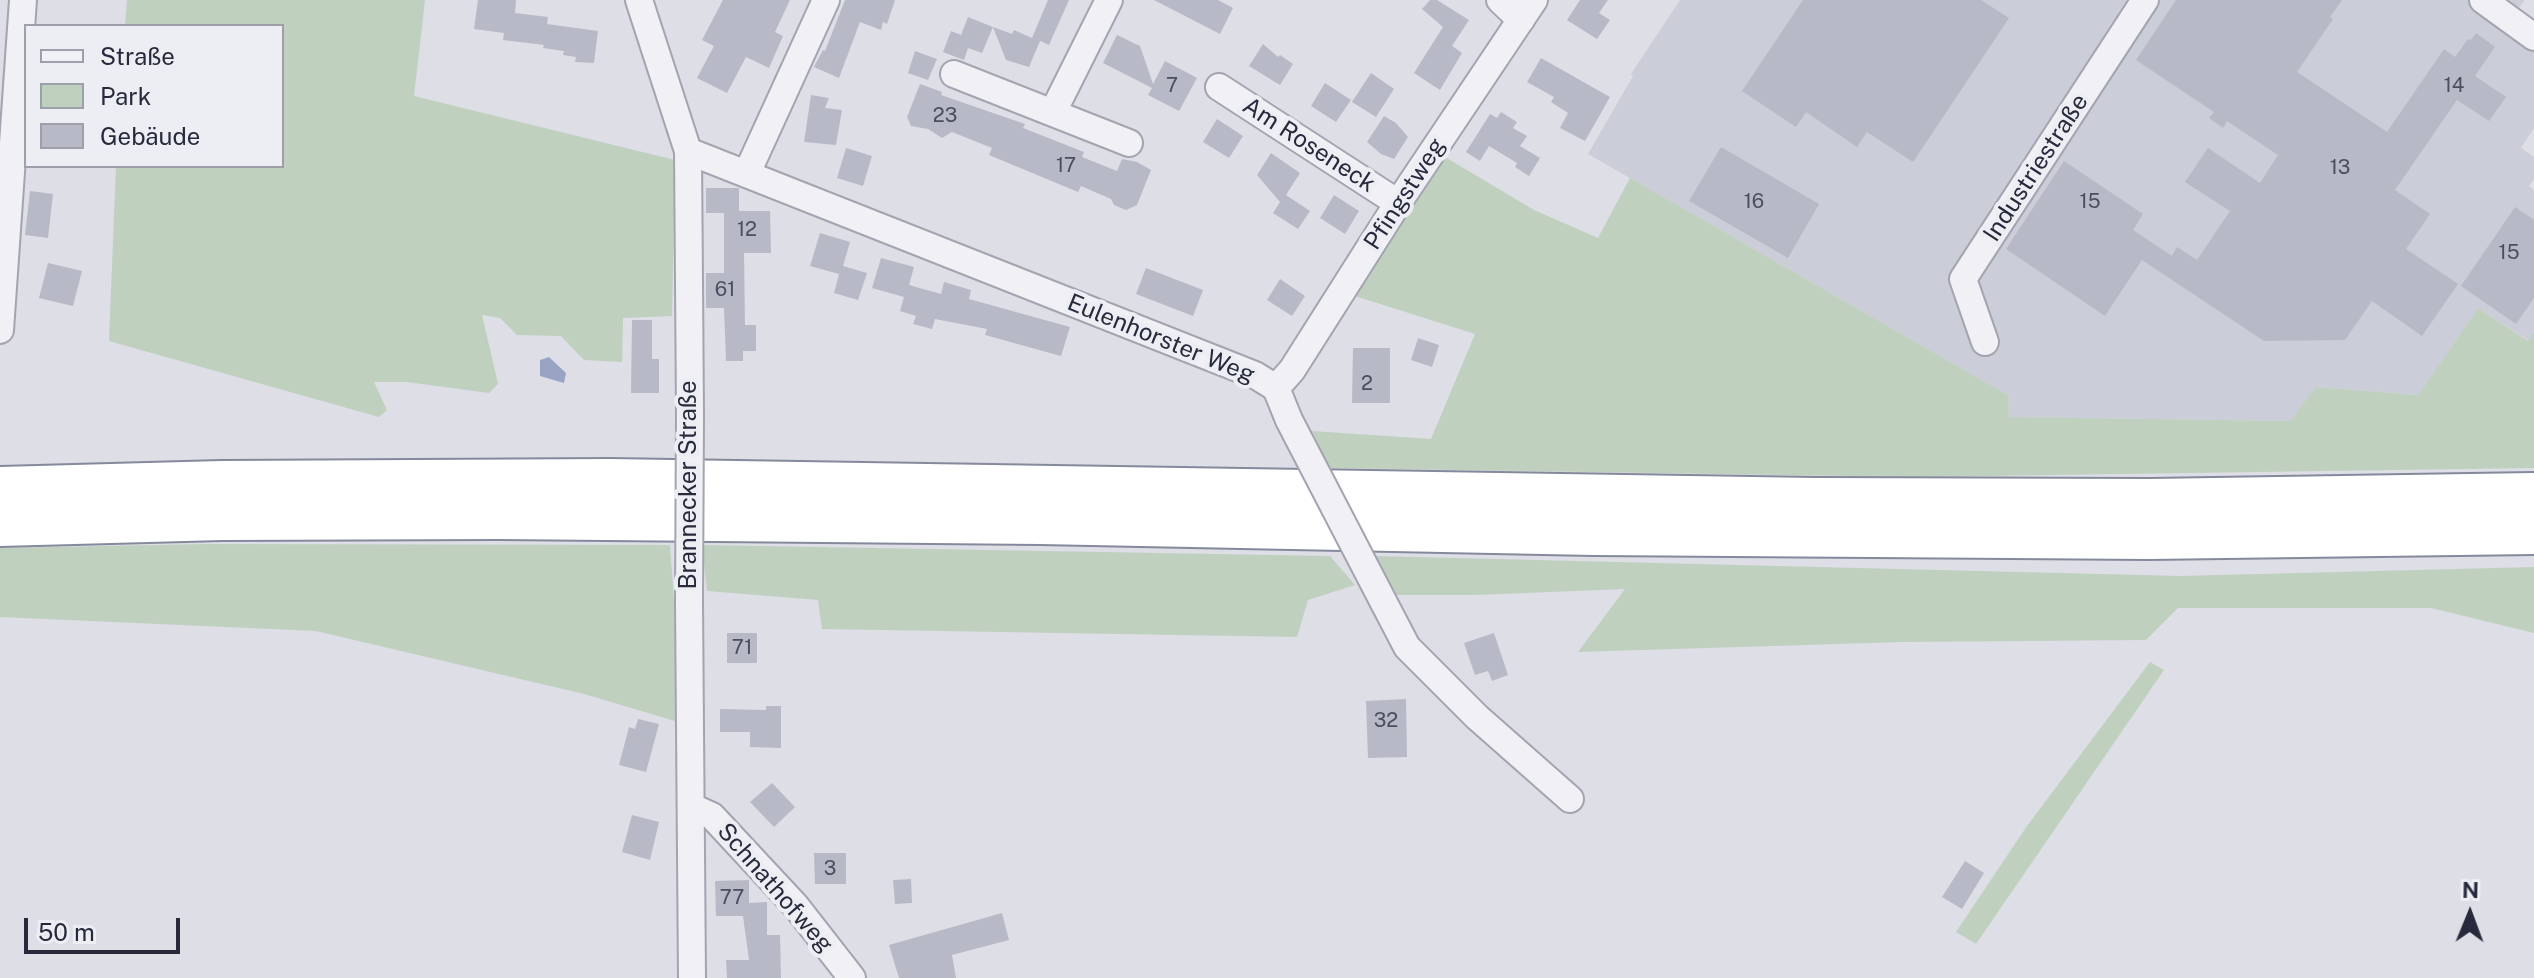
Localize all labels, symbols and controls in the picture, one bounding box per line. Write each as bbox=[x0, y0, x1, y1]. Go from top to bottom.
legend bbox=[24, 24, 284, 168]
text: Straße bbox=[100, 42, 175, 70]
house number: 7 bbox=[1166, 74, 1178, 98]
house number: 14 bbox=[2444, 74, 2464, 98]
text: Park bbox=[100, 82, 151, 110]
street label: Industriestraße bbox=[1978, 89, 2094, 247]
street label: Am Roseneck bbox=[1237, 91, 1381, 199]
house number: 23 bbox=[933, 104, 957, 128]
text: Gebäude bbox=[100, 122, 200, 150]
street label: Pfingstweg bbox=[1358, 133, 1452, 255]
house number: 17 bbox=[1056, 154, 1076, 178]
house number: 13 bbox=[2330, 156, 2350, 180]
house number: 16 bbox=[1744, 190, 1764, 214]
house number: 15 bbox=[2080, 190, 2100, 214]
house number: 12 bbox=[737, 218, 757, 242]
house number: 15 bbox=[2499, 241, 2519, 265]
house number: 61 bbox=[715, 278, 735, 302]
street label: Eulenhorster Weg bbox=[1063, 288, 1259, 390]
house number: 2 bbox=[1361, 372, 1373, 396]
street label: Brannecker Straße bbox=[675, 380, 703, 590]
house number: 71 bbox=[732, 636, 752, 660]
house number: 32 bbox=[1374, 709, 1398, 733]
street label: Schnathofweg bbox=[711, 817, 839, 959]
house number: 3 bbox=[824, 857, 836, 881]
north arrow bbox=[2430, 874, 2510, 954]
text: N bbox=[2462, 877, 2479, 903]
house number: 77 bbox=[720, 886, 744, 910]
scale bar bbox=[28, 902, 184, 952]
text: 50 m bbox=[38, 918, 95, 946]

